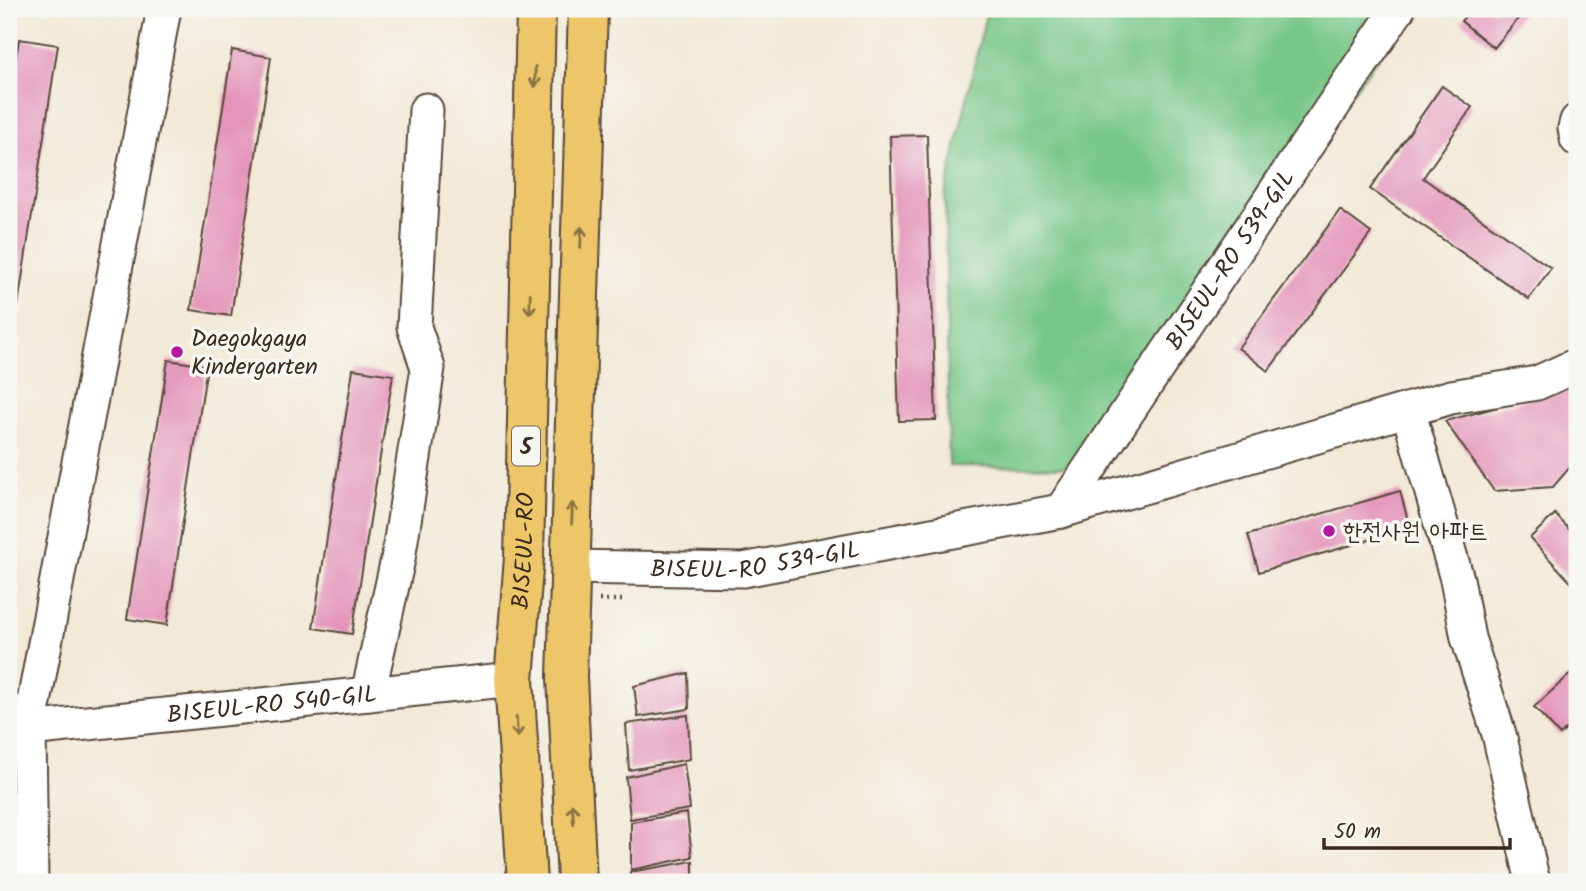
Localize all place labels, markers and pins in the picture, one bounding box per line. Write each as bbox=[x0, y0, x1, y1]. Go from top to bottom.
place label: Daegokgaya Kindergarten bbox=[191, 320, 318, 387]
marker: Daegokgaya Kindergarten bbox=[169, 344, 185, 360]
place label: 한전사원 아파트 bbox=[1343, 513, 1488, 552]
marker: 한전사원 아파트 bbox=[1321, 523, 1337, 539]

